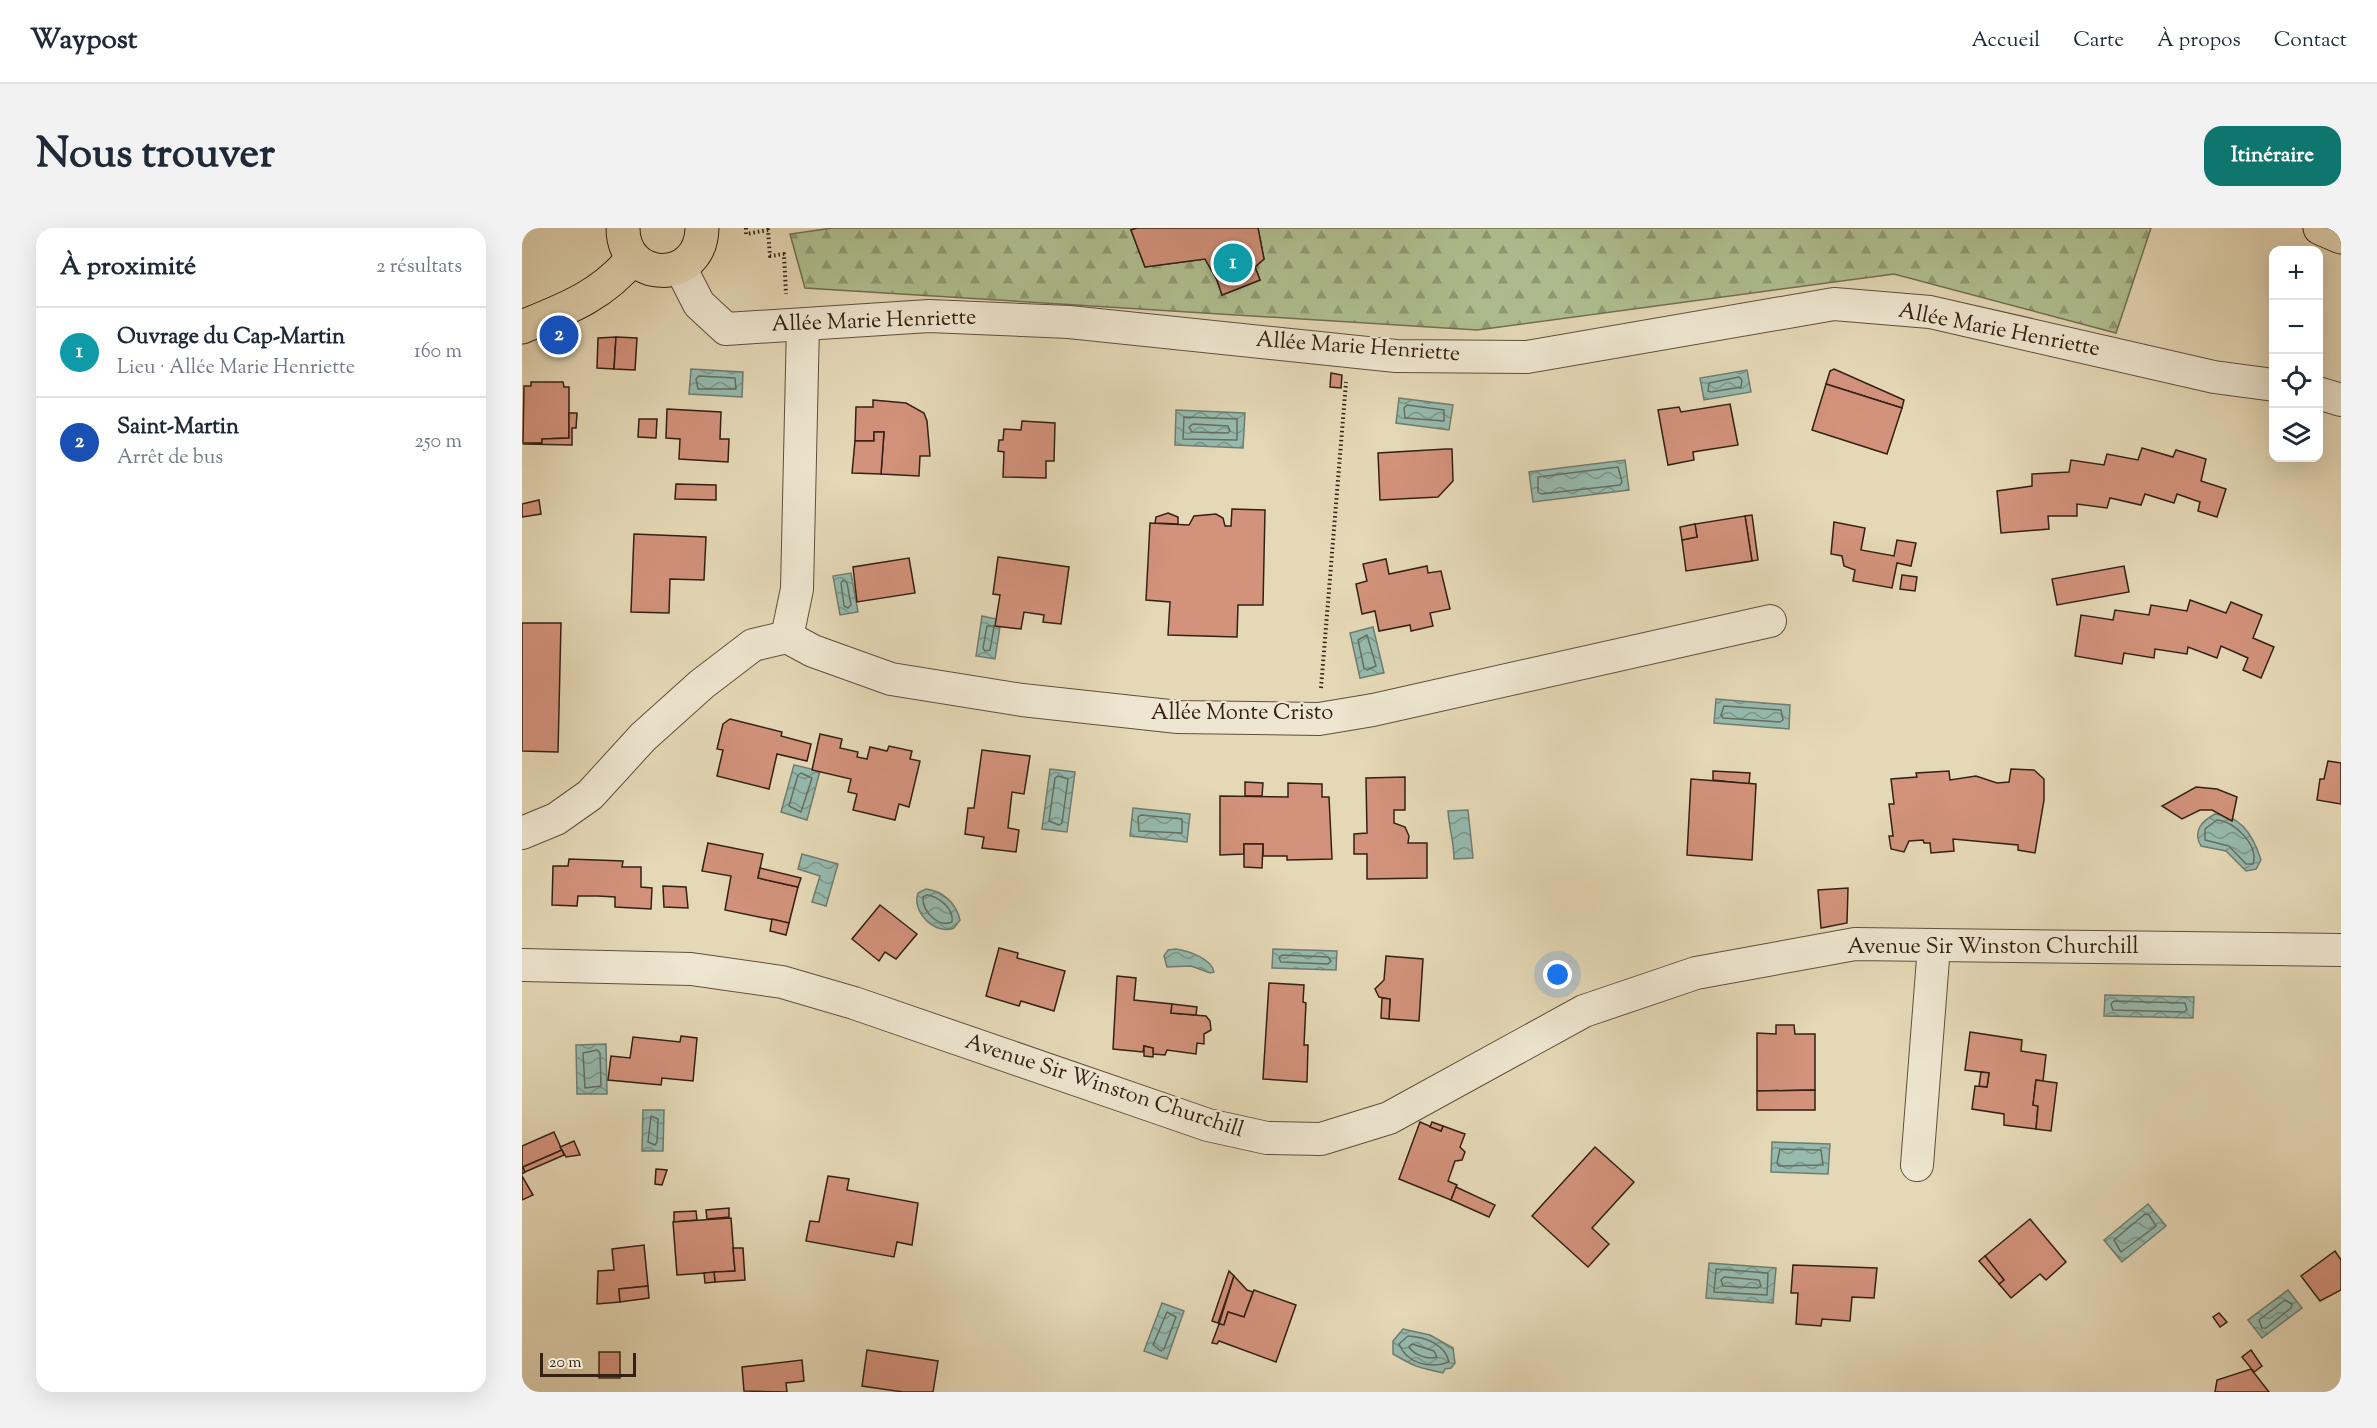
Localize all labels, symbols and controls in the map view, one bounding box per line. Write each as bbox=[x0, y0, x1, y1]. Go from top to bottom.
text: Waypost bbox=[30, 21, 137, 61]
text: Accueil bbox=[1972, 26, 2040, 56]
text: Carte bbox=[2073, 26, 2124, 56]
text: À propos bbox=[2157, 26, 2241, 56]
text: Contact bbox=[2274, 26, 2347, 56]
text: Nous trouver bbox=[36, 126, 275, 186]
button: Itinéraire bbox=[2204, 126, 2341, 186]
pin: 1 bbox=[1214, 240, 1252, 285]
map controls bbox=[2269, 246, 2323, 462]
button: + bbox=[2269, 246, 2323, 300]
text: À proximité bbox=[60, 249, 196, 286]
text: 2 résultats bbox=[376, 253, 462, 282]
street label: Allée Marie Henriette bbox=[1895, 296, 2103, 366]
button: − bbox=[2269, 300, 2323, 354]
street label: Allée Marie Henriette bbox=[771, 302, 977, 342]
pin: 2 bbox=[540, 312, 579, 358]
text: Ouvrage du Cap-Martin bbox=[117, 322, 345, 354]
street label: Allée Marie Henriette bbox=[1255, 325, 1461, 371]
text: 1 bbox=[76, 338, 83, 367]
text: 160 m bbox=[414, 338, 462, 367]
text: Lieu · Allée Marie Henriette bbox=[117, 354, 355, 383]
button: locate bbox=[2269, 354, 2323, 408]
button: layers bbox=[2269, 408, 2323, 462]
text: Saint-Martin bbox=[117, 412, 239, 444]
text: 2 bbox=[75, 428, 84, 457]
text: 250 m bbox=[414, 428, 462, 457]
text: Arrêt de bus bbox=[117, 444, 223, 473]
street label: Allée Monte Cristo bbox=[1151, 698, 1333, 730]
street label: Avenue Sir Winston Churchill bbox=[1847, 932, 2139, 964]
your location bbox=[1543, 960, 1572, 989]
street label: Avenue Sir Winston Churchill bbox=[961, 1027, 1247, 1147]
scale bar bbox=[540, 1350, 636, 1378]
text: 20 m bbox=[549, 1352, 582, 1375]

